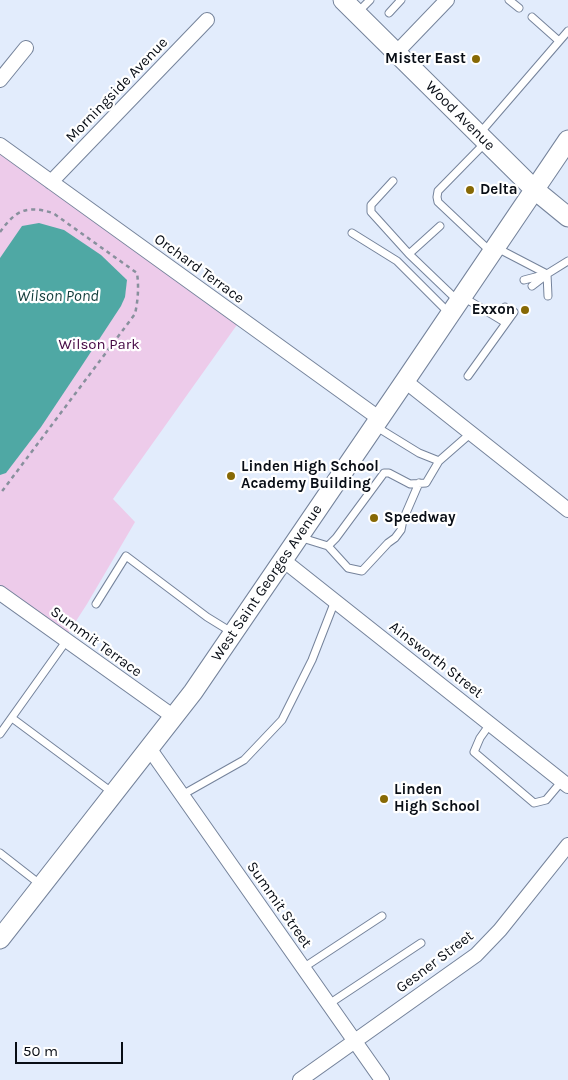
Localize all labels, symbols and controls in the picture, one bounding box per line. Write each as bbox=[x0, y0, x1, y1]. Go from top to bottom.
street label: Morningside Avenue bbox=[62, 34, 172, 146]
place label: Mister East bbox=[385, 50, 466, 68]
marker: Mister East bbox=[470, 53, 482, 65]
street label: Wood Avenue bbox=[421, 77, 499, 155]
place label: Delta bbox=[480, 181, 518, 199]
marker: Delta bbox=[464, 184, 476, 196]
street label: Orchard Terrace bbox=[151, 230, 247, 308]
water label: Wilson Pond bbox=[17, 286, 99, 306]
place label: Exxon bbox=[472, 301, 515, 319]
marker: Exxon bbox=[519, 304, 531, 316]
park label: Wilson Park bbox=[58, 336, 140, 354]
place label: Linden High School Academy Building bbox=[241, 458, 379, 493]
marker: Linden High School Academy Building bbox=[225, 470, 237, 482]
street label: West Saint Georges Avenue bbox=[208, 501, 326, 665]
place label: Speedway bbox=[384, 509, 456, 527]
marker: Speedway bbox=[368, 512, 380, 524]
street label: Summit Terrace bbox=[47, 603, 145, 681]
street label: Ainsworth Street bbox=[386, 618, 486, 702]
place label: Linden High School bbox=[394, 781, 480, 816]
marker: Linden High School bbox=[378, 793, 390, 805]
street label: Summit Street bbox=[243, 858, 315, 952]
street label: Gesner Street bbox=[393, 927, 477, 997]
scale bar bbox=[18, 1032, 125, 1064]
text: 50 m bbox=[23, 1042, 58, 1060]

